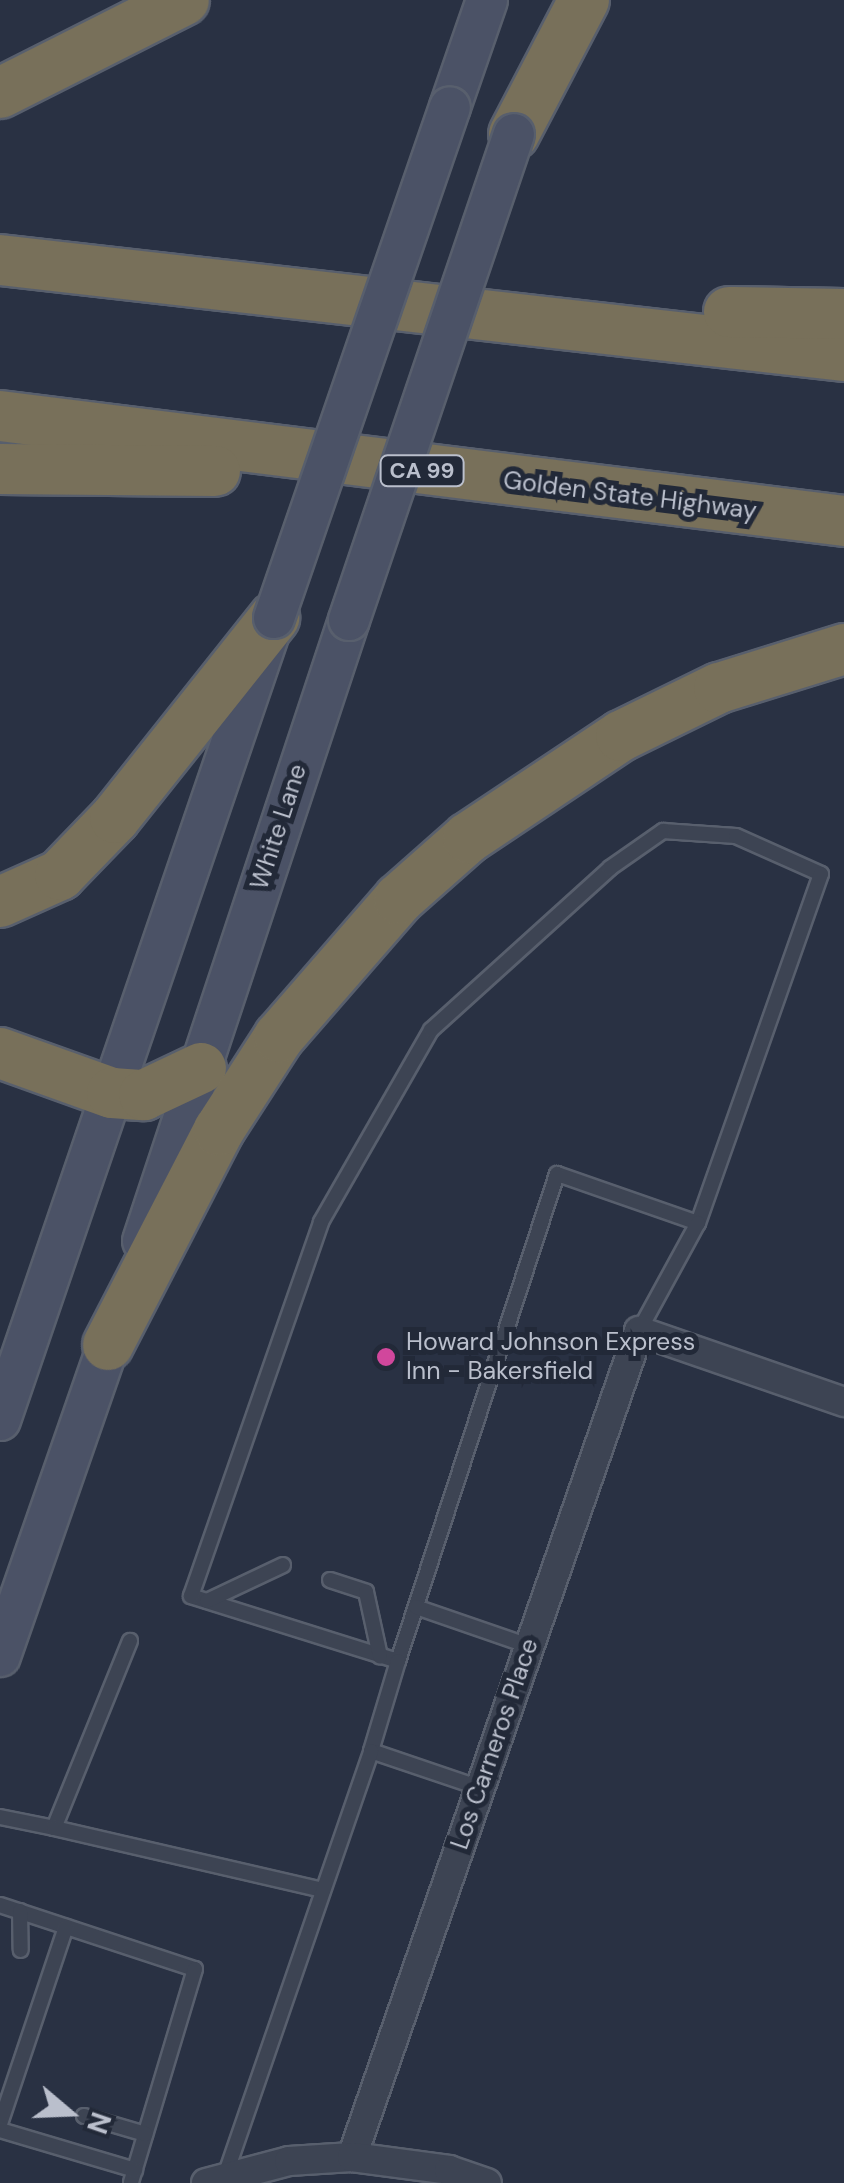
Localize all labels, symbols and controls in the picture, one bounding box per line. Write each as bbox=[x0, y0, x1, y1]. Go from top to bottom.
road number: CA 99 bbox=[380, 454, 464, 488]
street label: Golden State Highway bbox=[502, 466, 758, 526]
street label: White Lane bbox=[245, 760, 313, 894]
place label: Howard Johnson Express Inn - Bakersfield bbox=[406, 1328, 695, 1387]
marker: Howard Johnson Express Inn - Bakersfield bbox=[375, 1346, 397, 1368]
street label: Los Carneros Place bbox=[445, 1635, 545, 1853]
north arrow bbox=[20, 2063, 120, 2163]
text: N bbox=[78, 2107, 120, 2139]

